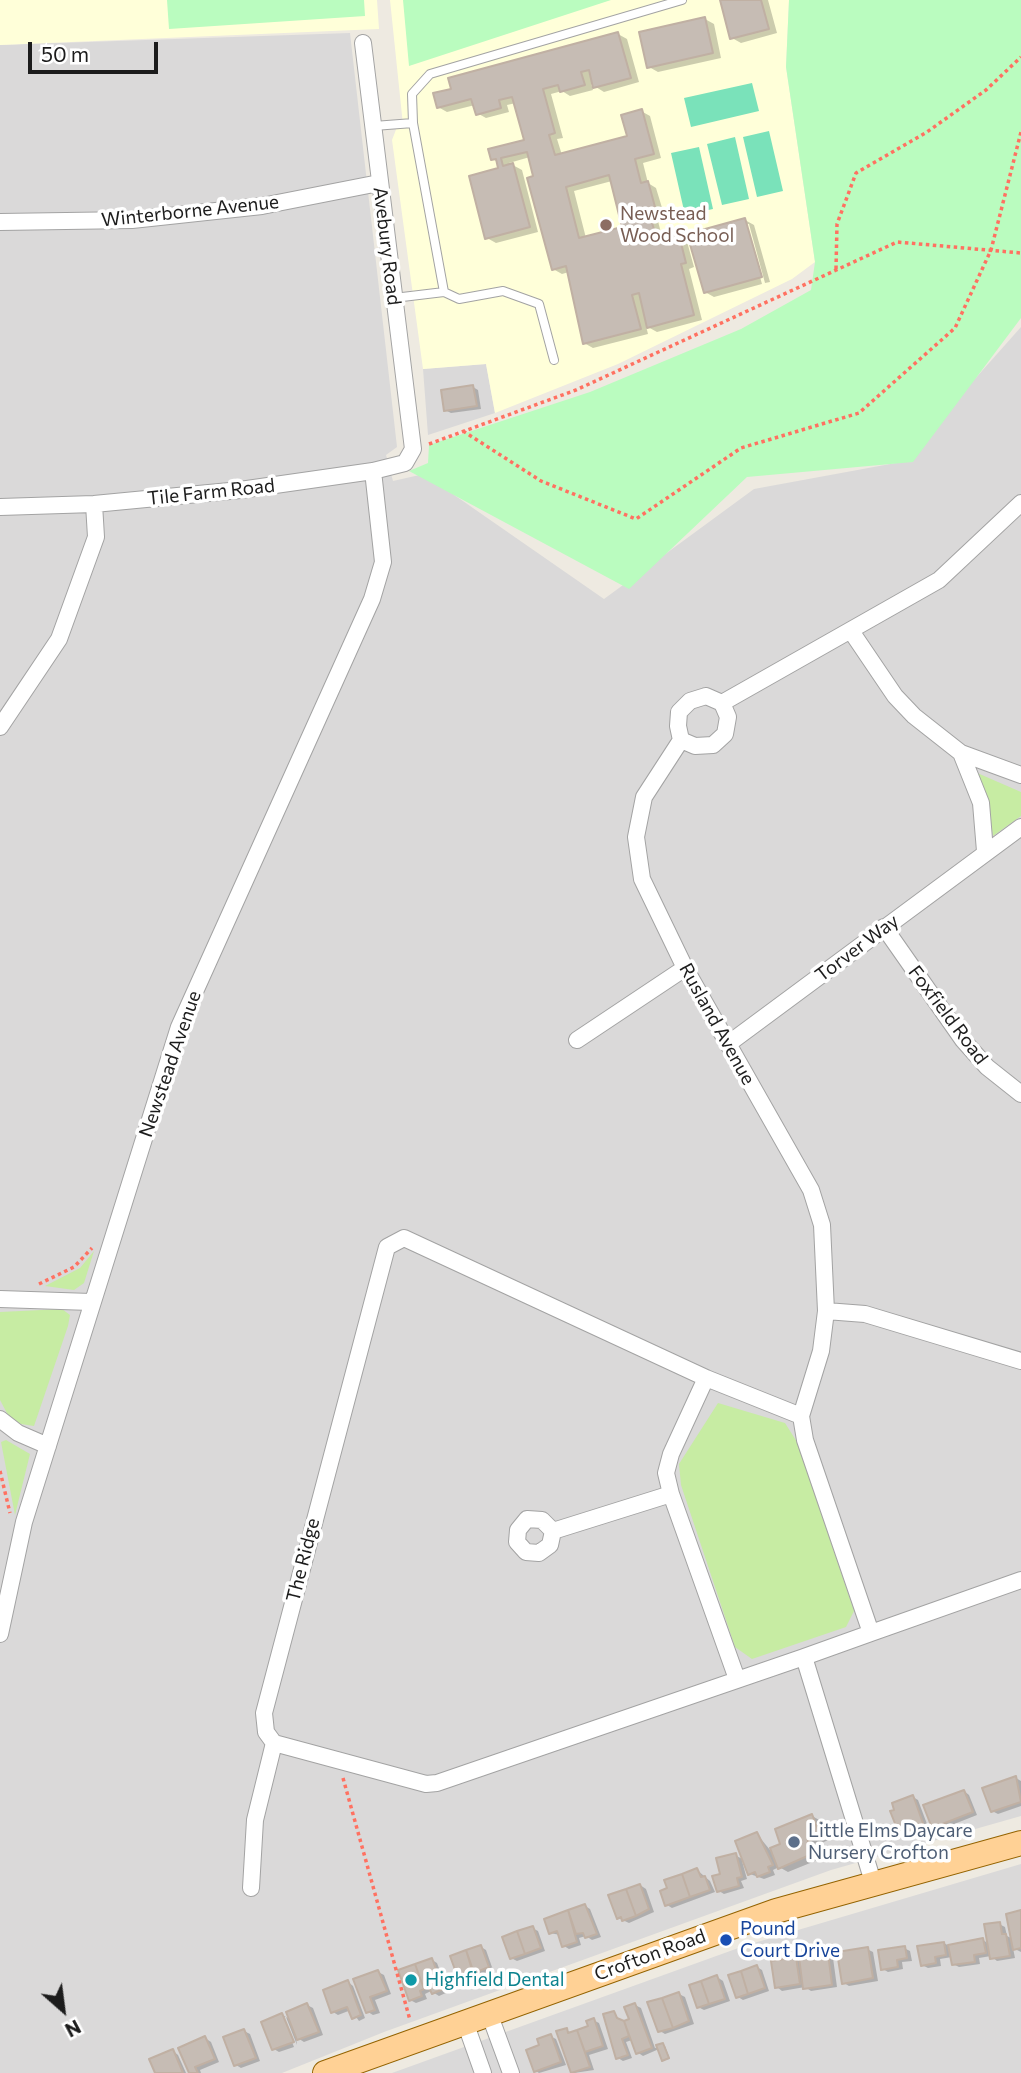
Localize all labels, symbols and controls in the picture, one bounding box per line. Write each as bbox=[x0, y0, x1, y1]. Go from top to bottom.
scale bar bbox=[32, 28, 161, 72]
text: 50 m bbox=[41, 41, 89, 66]
street label: Avebury Road bbox=[368, 186, 406, 306]
street label: Winterborne Avenue bbox=[100, 190, 280, 232]
place label: Newstead Wood School bbox=[620, 203, 734, 247]
marker: Newstead Wood School bbox=[598, 217, 614, 233]
street label: Tile Farm Road bbox=[146, 474, 276, 510]
street label: Torver Way bbox=[811, 909, 903, 987]
street label: Rusland Avenue bbox=[674, 959, 760, 1089]
street label: Foxfield Road bbox=[903, 961, 993, 1069]
street label: Newstead Avenue bbox=[134, 988, 206, 1140]
street label: The Ridge bbox=[282, 1516, 324, 1604]
place label: Little Elms Daycare Nursery Crofton bbox=[808, 1820, 973, 1864]
marker: Little Elms Daycare Nursery Crofton bbox=[786, 1834, 802, 1850]
place label: Pound Court Drive bbox=[740, 1918, 840, 1962]
street label: Crofton Road bbox=[591, 1924, 709, 1986]
marker: Pound Court Drive bbox=[718, 1932, 734, 1948]
place label: Highfield Dental bbox=[425, 1969, 565, 1991]
marker: Highfield Dental bbox=[403, 1972, 419, 1988]
north arrow bbox=[28, 1975, 98, 2045]
text: N bbox=[61, 2015, 85, 2042]

